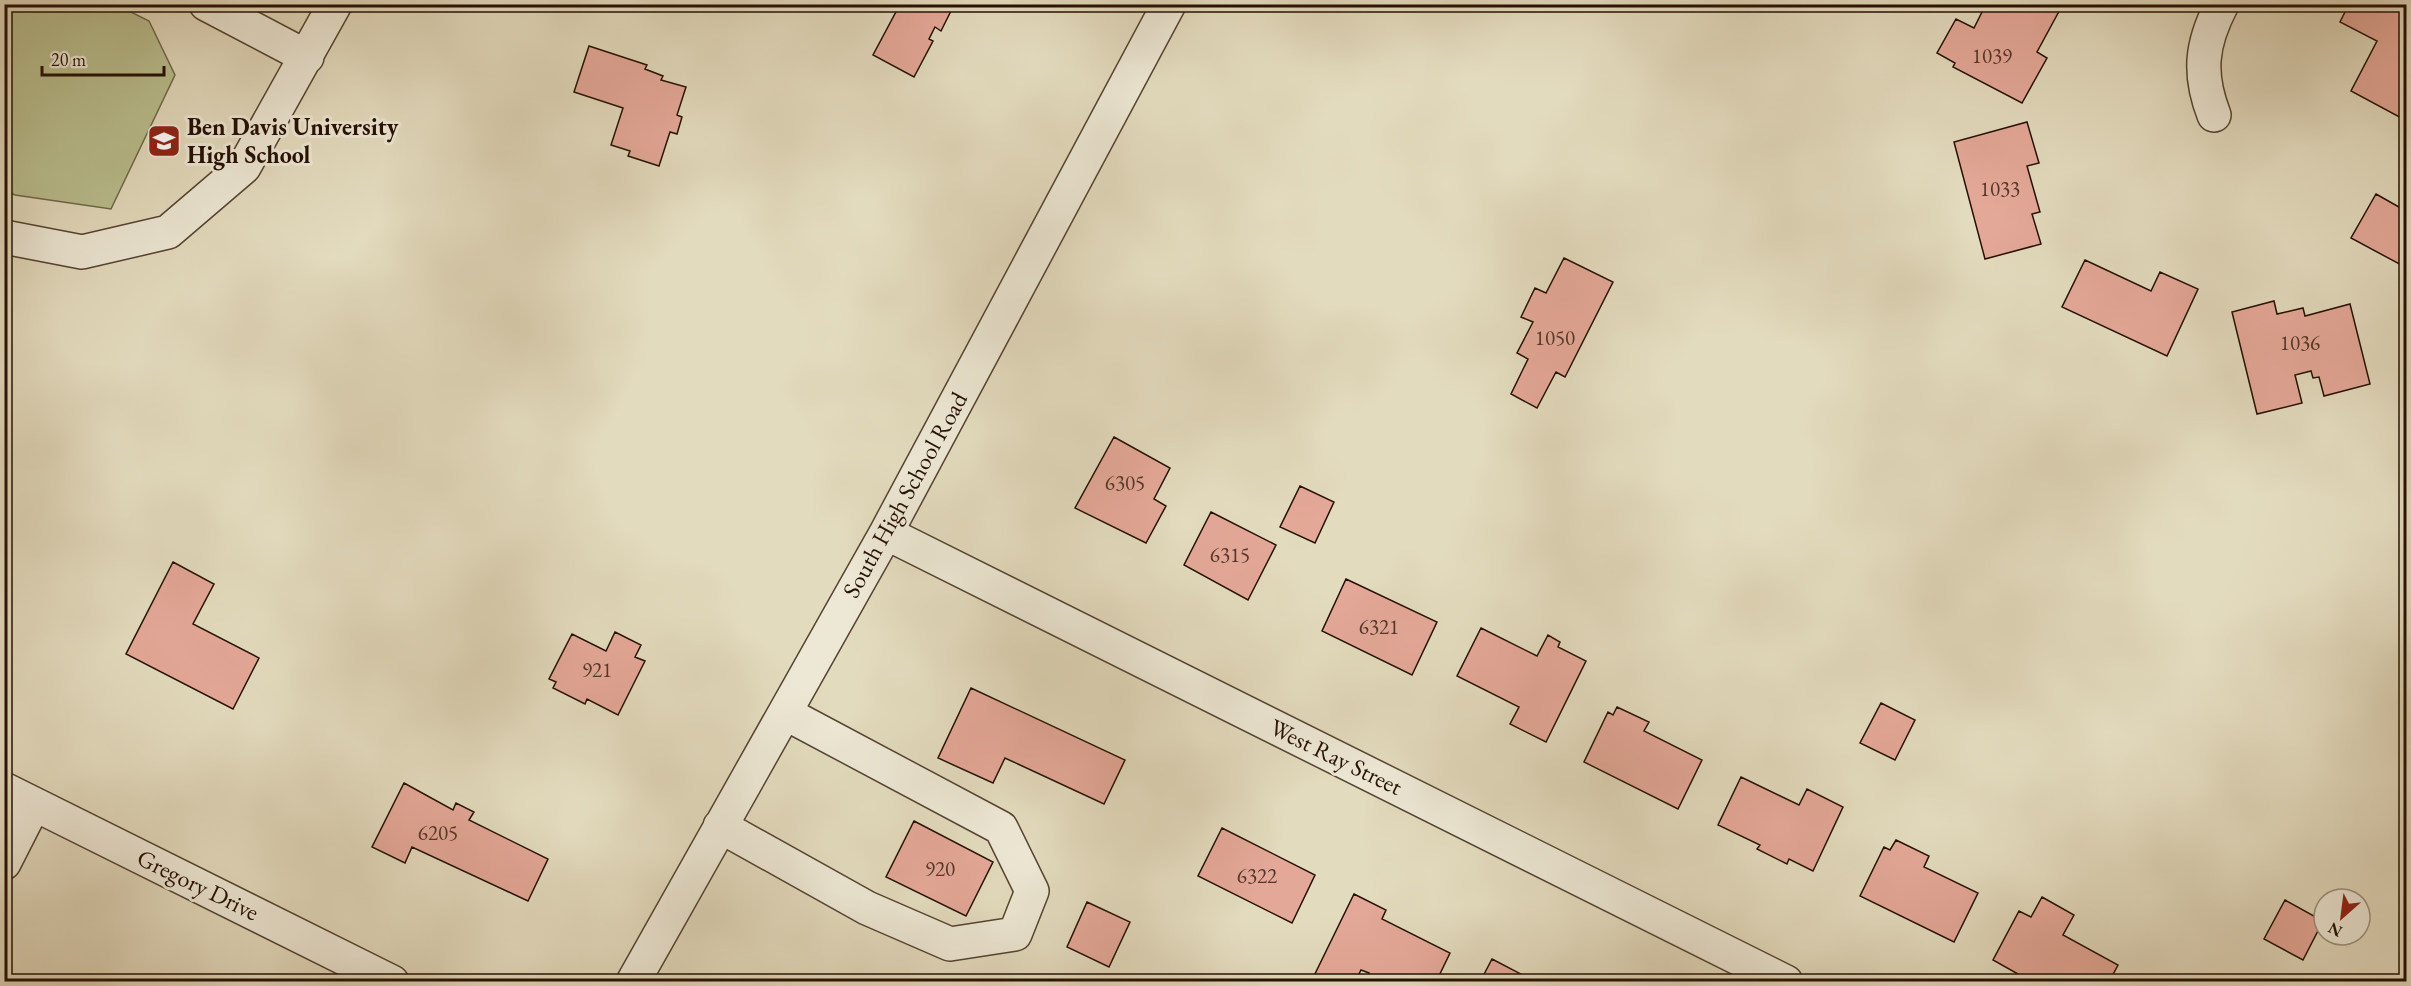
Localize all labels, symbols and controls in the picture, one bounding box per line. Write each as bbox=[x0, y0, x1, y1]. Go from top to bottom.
scale bar bbox=[42, 39, 164, 77]
house number: 1039 bbox=[1972, 42, 2012, 69]
text: 20 m bbox=[51, 48, 86, 71]
place label: Ben Davis University High School bbox=[187, 111, 399, 171]
school or university icon: Ben Davis University High School bbox=[146, 123, 182, 159]
house number: 1033 bbox=[1980, 175, 2020, 202]
house number: 1050 bbox=[1535, 324, 1575, 351]
house number: 1036 bbox=[2280, 329, 2320, 356]
street label: South High School Road bbox=[835, 386, 974, 603]
house number: 6305 bbox=[1105, 469, 1145, 496]
house number: 6315 bbox=[1210, 541, 1250, 568]
house number: 6321 bbox=[1359, 613, 1399, 640]
house number: 921 bbox=[582, 656, 612, 683]
street label: West Ray Street bbox=[1265, 711, 1408, 802]
house number: 6205 bbox=[418, 819, 458, 846]
street label: Gregory Drive bbox=[132, 842, 264, 927]
house number: 920 bbox=[925, 855, 955, 882]
house number: 6322 bbox=[1237, 862, 1277, 889]
north arrow bbox=[2312, 887, 2372, 947]
text: N bbox=[2325, 917, 2346, 942]

